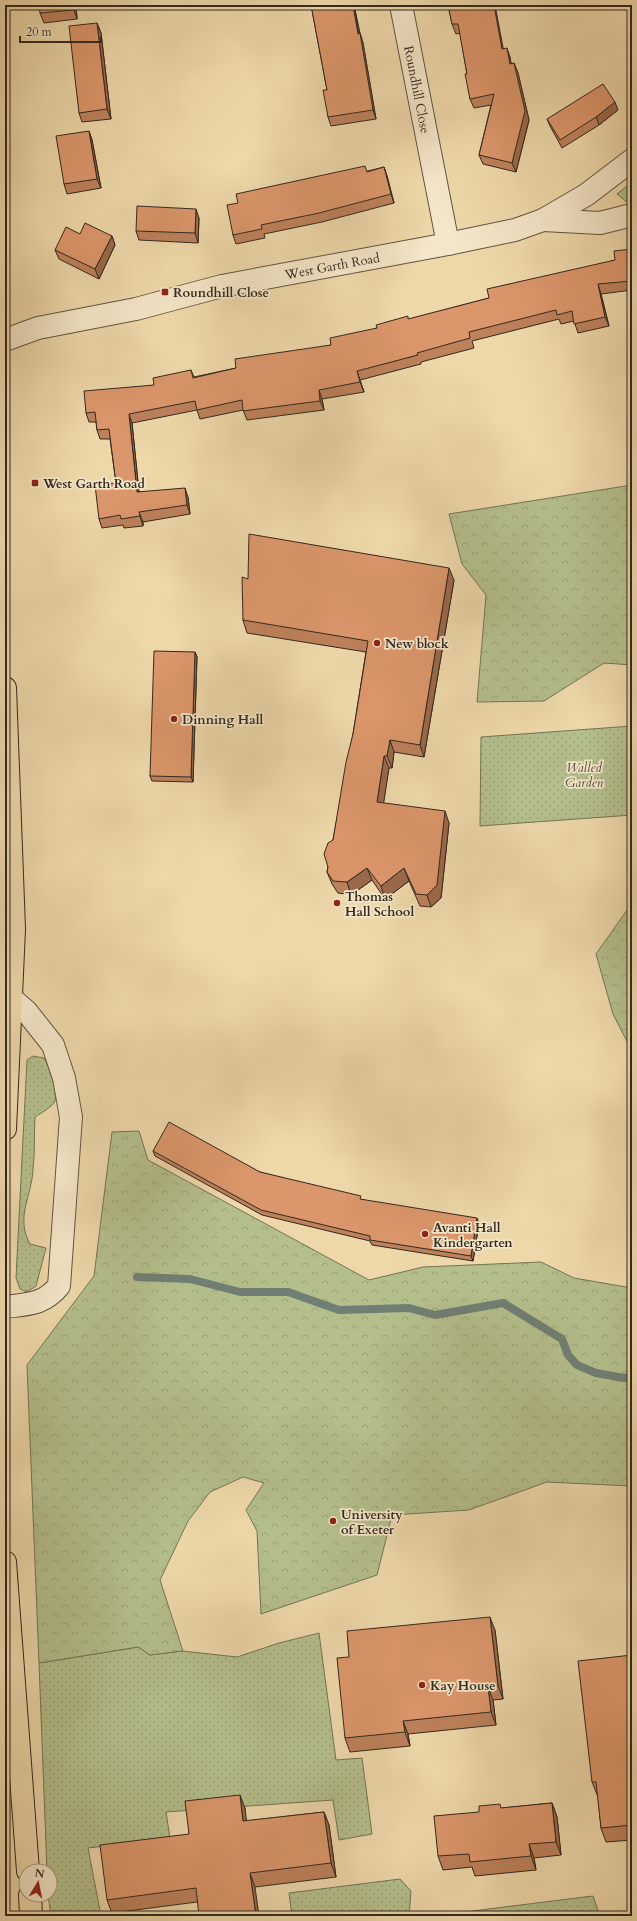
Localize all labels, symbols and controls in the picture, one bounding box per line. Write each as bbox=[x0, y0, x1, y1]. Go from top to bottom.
scale bar bbox=[20, 18, 101, 44]
text: 20 m bbox=[26, 24, 53, 40]
street label: Roundhill Close bbox=[399, 44, 434, 135]
street label: West Garth Road bbox=[282, 249, 381, 284]
place label: Roundhill Close bbox=[173, 284, 269, 302]
marker: Roundhill Close bbox=[160, 287, 170, 297]
place label: West Garth Road bbox=[42, 475, 145, 493]
marker: West Garth Road bbox=[30, 478, 40, 488]
place label: New block bbox=[385, 635, 450, 653]
marker: New block bbox=[372, 638, 382, 648]
place label: Dinning Hall bbox=[182, 711, 263, 729]
marker: Dinning Hall bbox=[169, 714, 179, 724]
park label: Walled Garden bbox=[565, 759, 604, 792]
place label: Thomas Hall School bbox=[345, 888, 414, 921]
marker: Thomas Hall School bbox=[332, 898, 342, 908]
place label: Avanti Hall Kindergarten bbox=[433, 1219, 513, 1252]
marker: Avanti Hall Kindergarten bbox=[420, 1229, 430, 1239]
place label: University of Exeter bbox=[341, 1506, 403, 1539]
marker: University of Exeter bbox=[328, 1516, 338, 1526]
place label: Kay House bbox=[430, 1677, 496, 1695]
marker: Kay House bbox=[417, 1680, 427, 1690]
north arrow bbox=[18, 1863, 58, 1903]
text: N bbox=[34, 1865, 46, 1882]

